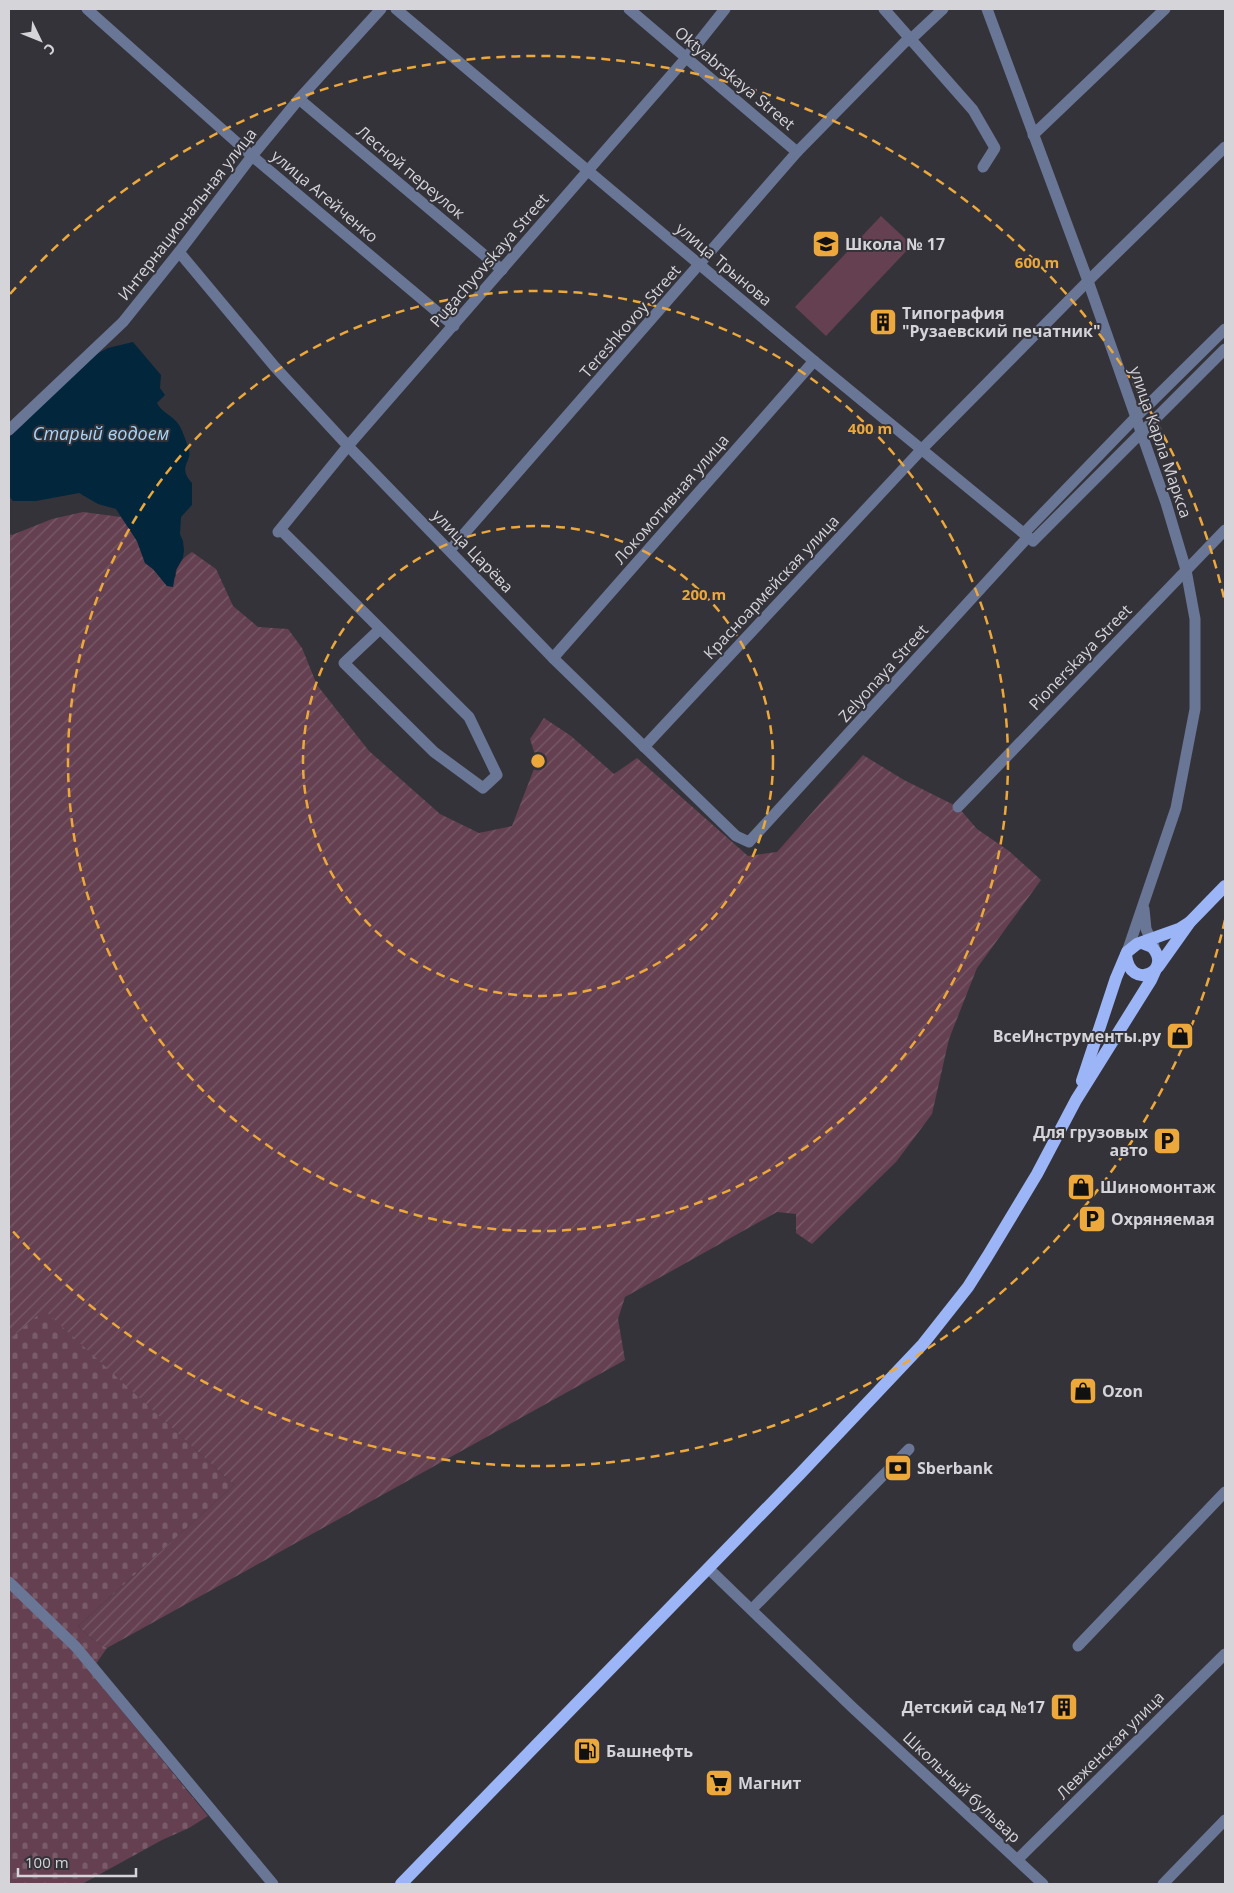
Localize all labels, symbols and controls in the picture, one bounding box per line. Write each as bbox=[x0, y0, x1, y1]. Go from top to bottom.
north arrow bbox=[15, 15, 65, 65]
street label: Oktyabrskaya Street bbox=[670, 21, 800, 135]
text: С bbox=[40, 39, 60, 59]
street label: Лесной переулок bbox=[352, 120, 470, 224]
street label: Интернациональная улица bbox=[113, 123, 261, 305]
street label: улица Агейченко bbox=[267, 145, 383, 247]
street label: Pugachyovskaya Street bbox=[425, 188, 554, 332]
street label: улица Трынова bbox=[671, 217, 777, 311]
school or university icon: Школа № 17 bbox=[811, 229, 841, 259]
place label: Школа № 17 bbox=[845, 233, 945, 255]
text: 600 m bbox=[1015, 252, 1059, 272]
street label: Tereshkovoy Street bbox=[575, 259, 685, 382]
place label: Типография "Рузаевский печатник" bbox=[902, 302, 1101, 342]
building icon: Типография "Рузаевский печатник" bbox=[868, 307, 898, 337]
street label: улица Карла Маркса bbox=[1125, 363, 1197, 521]
text: 400 m bbox=[848, 418, 892, 438]
water label: Старый водоем bbox=[33, 421, 169, 445]
street label: Локомотивная улица bbox=[608, 429, 734, 569]
street label: улица Царёва bbox=[428, 505, 518, 597]
street label: Красноармейская улица bbox=[698, 510, 844, 664]
text: 200 m bbox=[682, 584, 726, 604]
street label: Pionerskaya Street bbox=[1024, 599, 1137, 715]
street label: Zelyonaya Street bbox=[833, 619, 933, 727]
centre of rings bbox=[529, 752, 547, 770]
shop icon: ВсеИнструменты.ру bbox=[1165, 1021, 1195, 1051]
place label: ВсеИнструменты.ру bbox=[993, 1025, 1162, 1047]
place label: Для грузовых авто bbox=[1033, 1121, 1149, 1161]
parking icon: Для грузовых авто bbox=[1152, 1126, 1182, 1156]
shop icon: Шиномонтаж bbox=[1066, 1172, 1096, 1202]
place label: Шиномонтаж bbox=[1100, 1176, 1216, 1198]
parking icon: Охряняемая bbox=[1077, 1204, 1107, 1234]
place label: Охряняемая bbox=[1111, 1208, 1215, 1230]
shop icon: Ozon bbox=[1068, 1376, 1098, 1406]
place label: Ozon bbox=[1102, 1380, 1143, 1402]
bank icon: Sberbank bbox=[883, 1453, 913, 1483]
place label: Sberbank bbox=[917, 1457, 993, 1479]
street label: Левженская улица bbox=[1051, 1686, 1169, 1804]
building icon: Детский сад №17 bbox=[1049, 1692, 1079, 1722]
place label: Детский сад №17 bbox=[902, 1696, 1045, 1718]
street label: Школьный бульвар bbox=[898, 1727, 1026, 1847]
fuel station icon: Башнефть bbox=[572, 1736, 602, 1766]
place label: Башнефть bbox=[606, 1740, 693, 1762]
supermarket icon: Магнит bbox=[704, 1768, 734, 1798]
place label: Магнит bbox=[738, 1772, 802, 1794]
scale bar bbox=[18, 1846, 135, 1878]
text: 100 m bbox=[25, 1852, 69, 1872]

